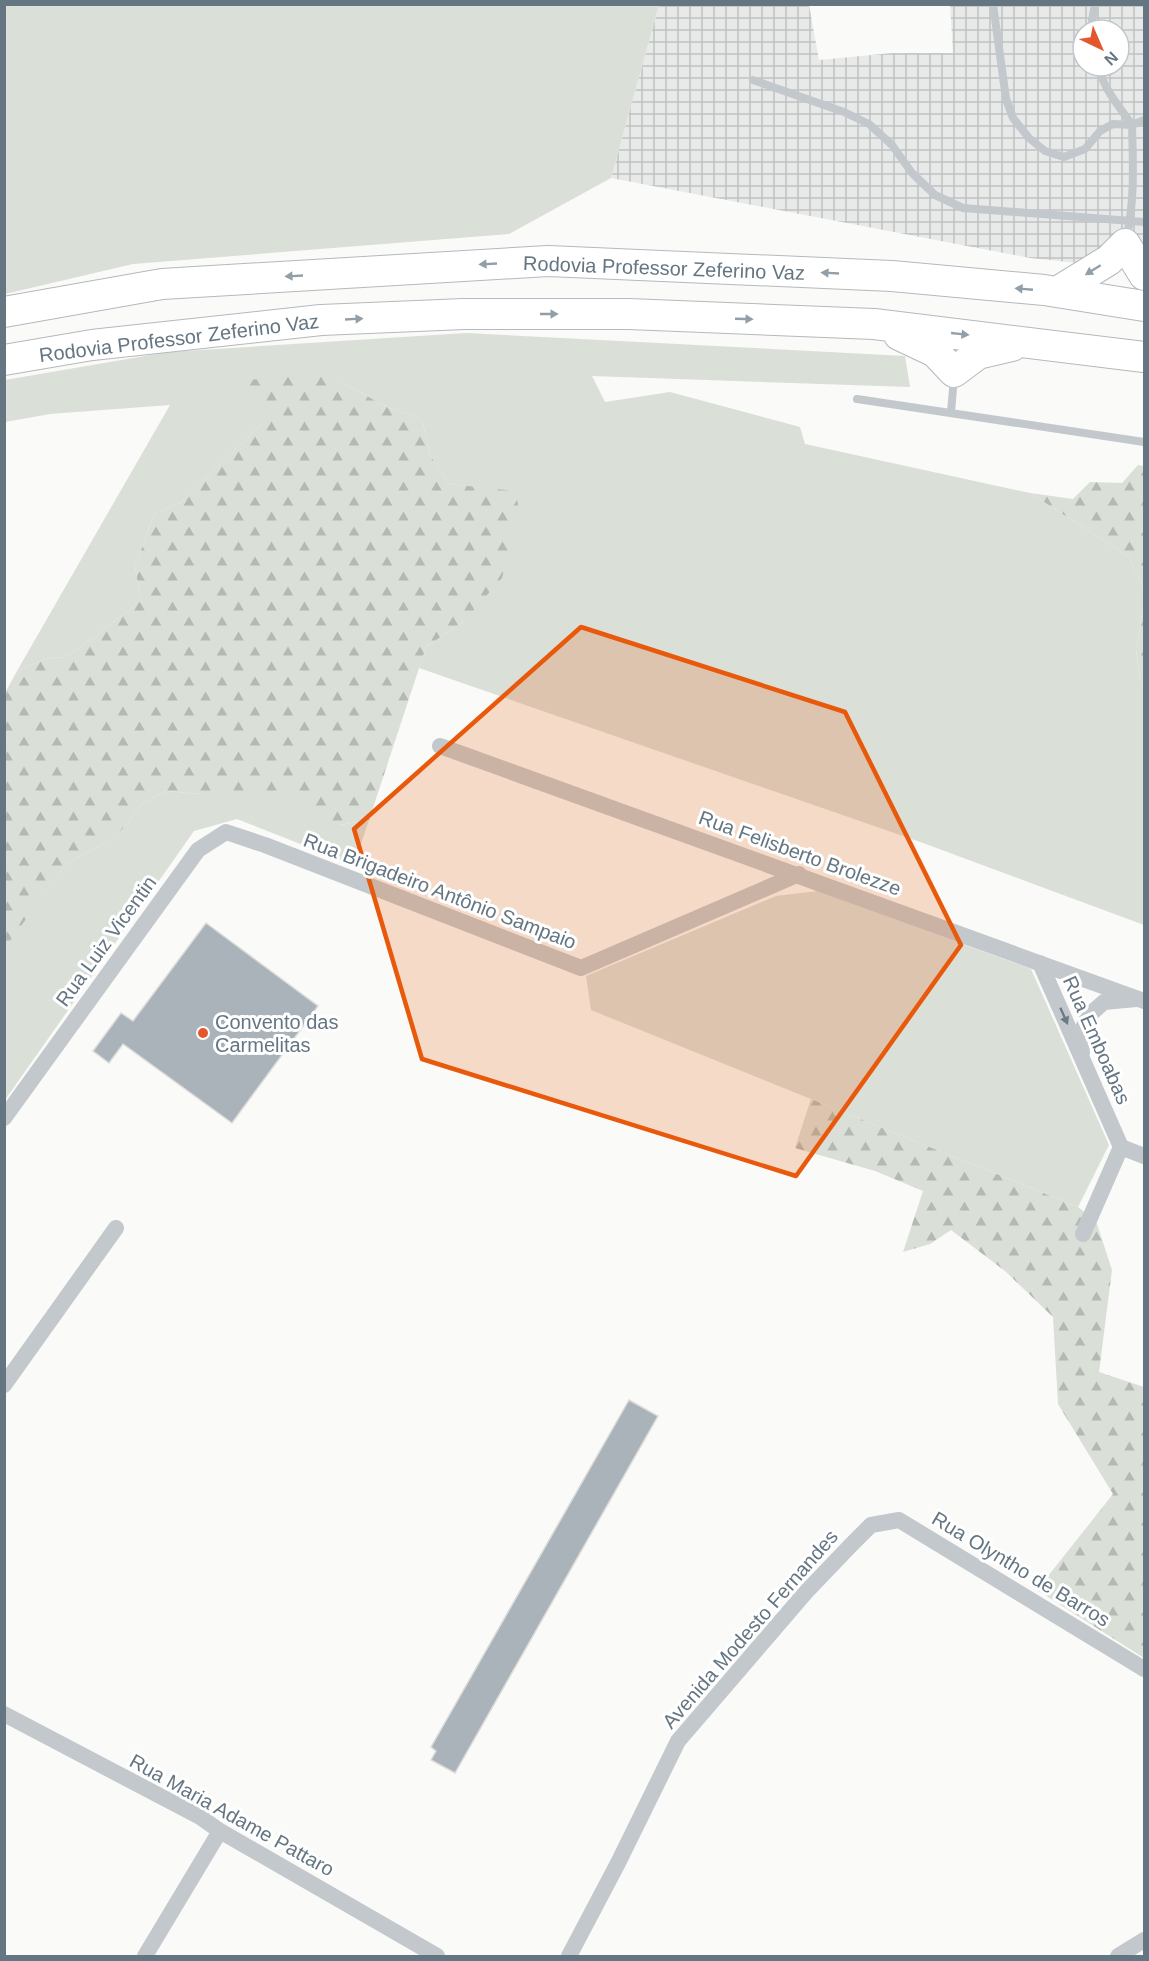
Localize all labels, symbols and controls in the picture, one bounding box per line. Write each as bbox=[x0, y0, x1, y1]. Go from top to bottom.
north arrow bbox=[1071, 18, 1131, 78]
text: N bbox=[1101, 48, 1121, 69]
street label: Rodovia Professor Zeferino Vaz bbox=[523, 252, 805, 284]
one-way arrow bbox=[479, 260, 498, 269]
one-way arrow bbox=[1085, 264, 1101, 275]
one-way arrow bbox=[820, 269, 839, 278]
one-way arrow bbox=[284, 271, 303, 281]
one-way arrow bbox=[1015, 284, 1034, 294]
one-way arrow bbox=[540, 309, 559, 319]
street label: Rodovia Professor Zeferino Vaz bbox=[38, 310, 320, 366]
one-way arrow bbox=[345, 314, 364, 323]
one-way arrow bbox=[735, 314, 754, 324]
one-way arrow bbox=[950, 329, 969, 339]
street label: Rua Felisberto Brolezze bbox=[696, 806, 904, 900]
street label: Rua Brigadeiro Antônio Sampaio bbox=[301, 829, 579, 953]
street label: Rua Luiz Vicentin bbox=[51, 872, 161, 1010]
street label: Rua Emboabas bbox=[1059, 973, 1135, 1107]
one-way arrow bbox=[1059, 1008, 1068, 1025]
place label: Convento das Carmelitas bbox=[215, 1011, 338, 1056]
marker: Convento das Carmelitas bbox=[196, 1026, 210, 1040]
street label: Rua Olyntho de Barros bbox=[928, 1507, 1114, 1631]
street label: Avenida Modesto Fernandes bbox=[658, 1525, 842, 1733]
street label: Rua Maria Adame Pattaro bbox=[126, 1750, 338, 1880]

